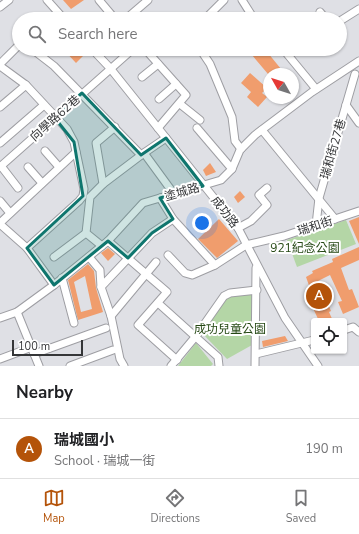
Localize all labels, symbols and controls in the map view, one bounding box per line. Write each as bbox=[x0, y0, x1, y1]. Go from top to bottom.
search box bbox=[12, 12, 347, 56]
icon: search bbox=[26, 23, 48, 45]
text: Search here bbox=[58, 24, 138, 44]
north arrow bbox=[263, 68, 299, 104]
street label: 向學路62巷 bbox=[26, 91, 84, 145]
street label: 瑞和街27巷 bbox=[317, 117, 349, 181]
street label: 塗城路 bbox=[162, 179, 202, 205]
street label: 成功路 bbox=[208, 193, 242, 231]
your location bbox=[192, 213, 212, 233]
street label: 瑞和街 bbox=[295, 213, 335, 239]
park label: 921紀念公園 bbox=[270, 240, 340, 256]
pin: A bbox=[306, 281, 332, 311]
map controls bbox=[311, 318, 347, 354]
button: locate bbox=[311, 318, 347, 354]
park label: 成功兒童公園 bbox=[194, 321, 266, 337]
scale bar bbox=[12, 338, 83, 357]
text: 100 m bbox=[18, 339, 50, 354]
text: Nearby bbox=[16, 381, 73, 404]
text: 瑞城國小 bbox=[54, 430, 114, 450]
text: A bbox=[24, 440, 34, 458]
text: 190 m bbox=[305, 440, 343, 458]
text: School · 瑞城一街 bbox=[54, 452, 155, 470]
tab: Map bbox=[43, 487, 65, 526]
tab: Directions bbox=[151, 487, 200, 526]
tab: Saved bbox=[286, 487, 316, 526]

